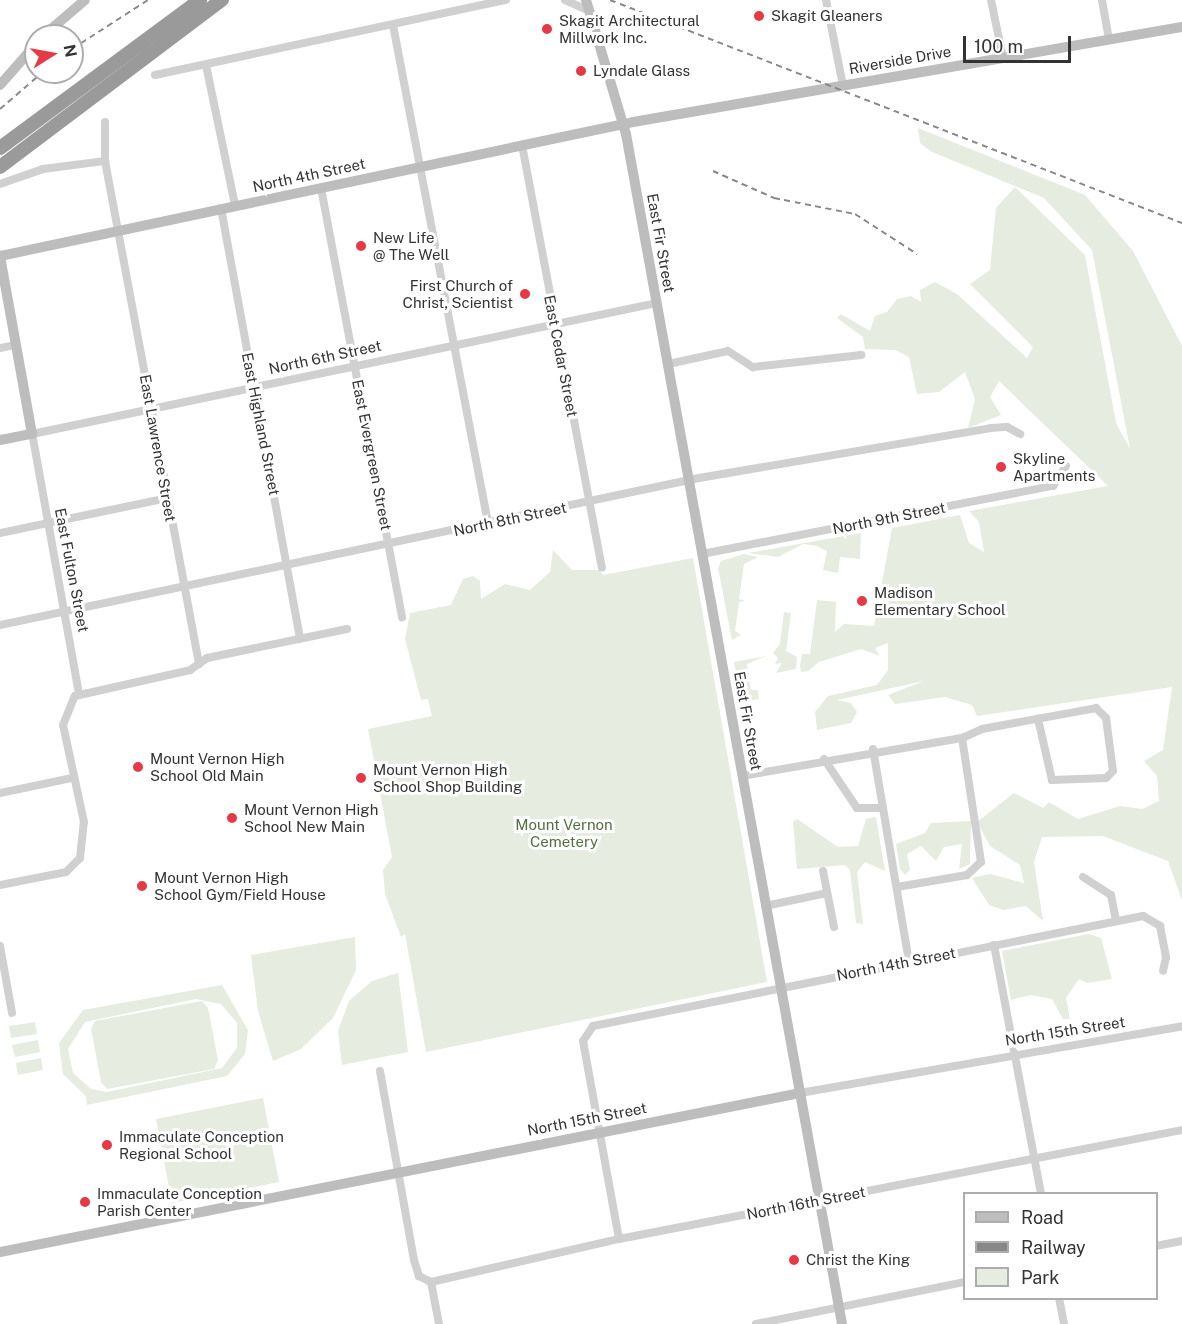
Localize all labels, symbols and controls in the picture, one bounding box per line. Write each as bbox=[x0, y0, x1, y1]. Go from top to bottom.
place label: Skagit Gleaners bbox=[771, 7, 883, 25]
marker: Skagit Gleaners bbox=[752, 9, 766, 23]
place label: Skagit Architectural Millwork Inc. bbox=[559, 11, 700, 46]
marker: Skagit Architectural Millwork Inc. bbox=[540, 22, 554, 36]
north arrow bbox=[24, 24, 84, 84]
scale bar bbox=[966, 24, 1074, 62]
text: 100 m bbox=[974, 36, 1023, 57]
street label: Riverside Drive bbox=[847, 42, 953, 78]
text: N bbox=[60, 43, 81, 59]
place label: Lyndale Glass bbox=[593, 62, 690, 80]
marker: Lyndale Glass bbox=[574, 64, 588, 78]
street label: North 4th Street bbox=[251, 154, 367, 196]
street label: East Fir Street bbox=[643, 192, 679, 294]
place label: New Life @ The Well bbox=[373, 228, 450, 263]
marker: New Life @ The Well bbox=[354, 239, 368, 253]
place label: First Church of Christ, Scientist bbox=[402, 276, 513, 311]
marker: First Church of Christ, Scientist bbox=[518, 287, 532, 301]
street label: East Cedar Street bbox=[540, 294, 582, 418]
street label: North 6th Street bbox=[267, 336, 383, 378]
street label: East Highland Street bbox=[238, 351, 284, 497]
street label: East Lawrence Street bbox=[136, 373, 180, 523]
street label: East Evergreen Street bbox=[349, 378, 395, 532]
place label: Skyline Apartments bbox=[1013, 449, 1095, 484]
marker: Skyline Apartments bbox=[994, 460, 1008, 474]
street label: North 8th Street bbox=[452, 498, 568, 540]
street label: North 9th Street bbox=[831, 498, 947, 538]
street label: East Fulton Street bbox=[51, 506, 93, 634]
place label: Madison Elementary School bbox=[874, 583, 1006, 618]
marker: Madison Elementary School bbox=[855, 594, 869, 608]
street label: East Fir Street bbox=[730, 670, 766, 772]
place label: Mount Vernon High School Old Main bbox=[150, 749, 285, 784]
marker: Mount Vernon High School Old Main bbox=[131, 760, 145, 774]
place label: Mount Vernon High School Shop Building bbox=[373, 760, 522, 795]
marker: Mount Vernon High School Shop Building bbox=[354, 771, 368, 785]
place label: Mount Vernon High School New Main bbox=[244, 800, 379, 835]
marker: Mount Vernon High School New Main bbox=[225, 811, 239, 825]
park label: Mount Vernon Cemetery bbox=[515, 815, 613, 850]
place label: Mount Vernon High School Gym/Field House bbox=[154, 868, 326, 903]
marker: Mount Vernon High School Gym/Field House bbox=[135, 879, 149, 893]
street label: North 14th Street bbox=[835, 944, 957, 984]
street label: North 15th Street bbox=[1004, 1013, 1126, 1049]
street label: North 15th Street bbox=[526, 1099, 648, 1139]
place label: Immaculate Conception Regional School bbox=[119, 1127, 284, 1162]
marker: Immaculate Conception Regional School bbox=[100, 1138, 114, 1152]
street label: North 16th Street bbox=[745, 1183, 867, 1223]
place label: Immaculate Conception Parish Center bbox=[97, 1184, 262, 1219]
legend bbox=[963, 1192, 1158, 1300]
marker: Immaculate Conception Parish Center bbox=[78, 1195, 92, 1209]
text: Road bbox=[1021, 1207, 1064, 1228]
text: Railway bbox=[1021, 1237, 1086, 1258]
place label: Christ the King bbox=[806, 1251, 910, 1269]
marker: Christ the King bbox=[787, 1253, 801, 1267]
text: Park bbox=[1021, 1267, 1059, 1288]

